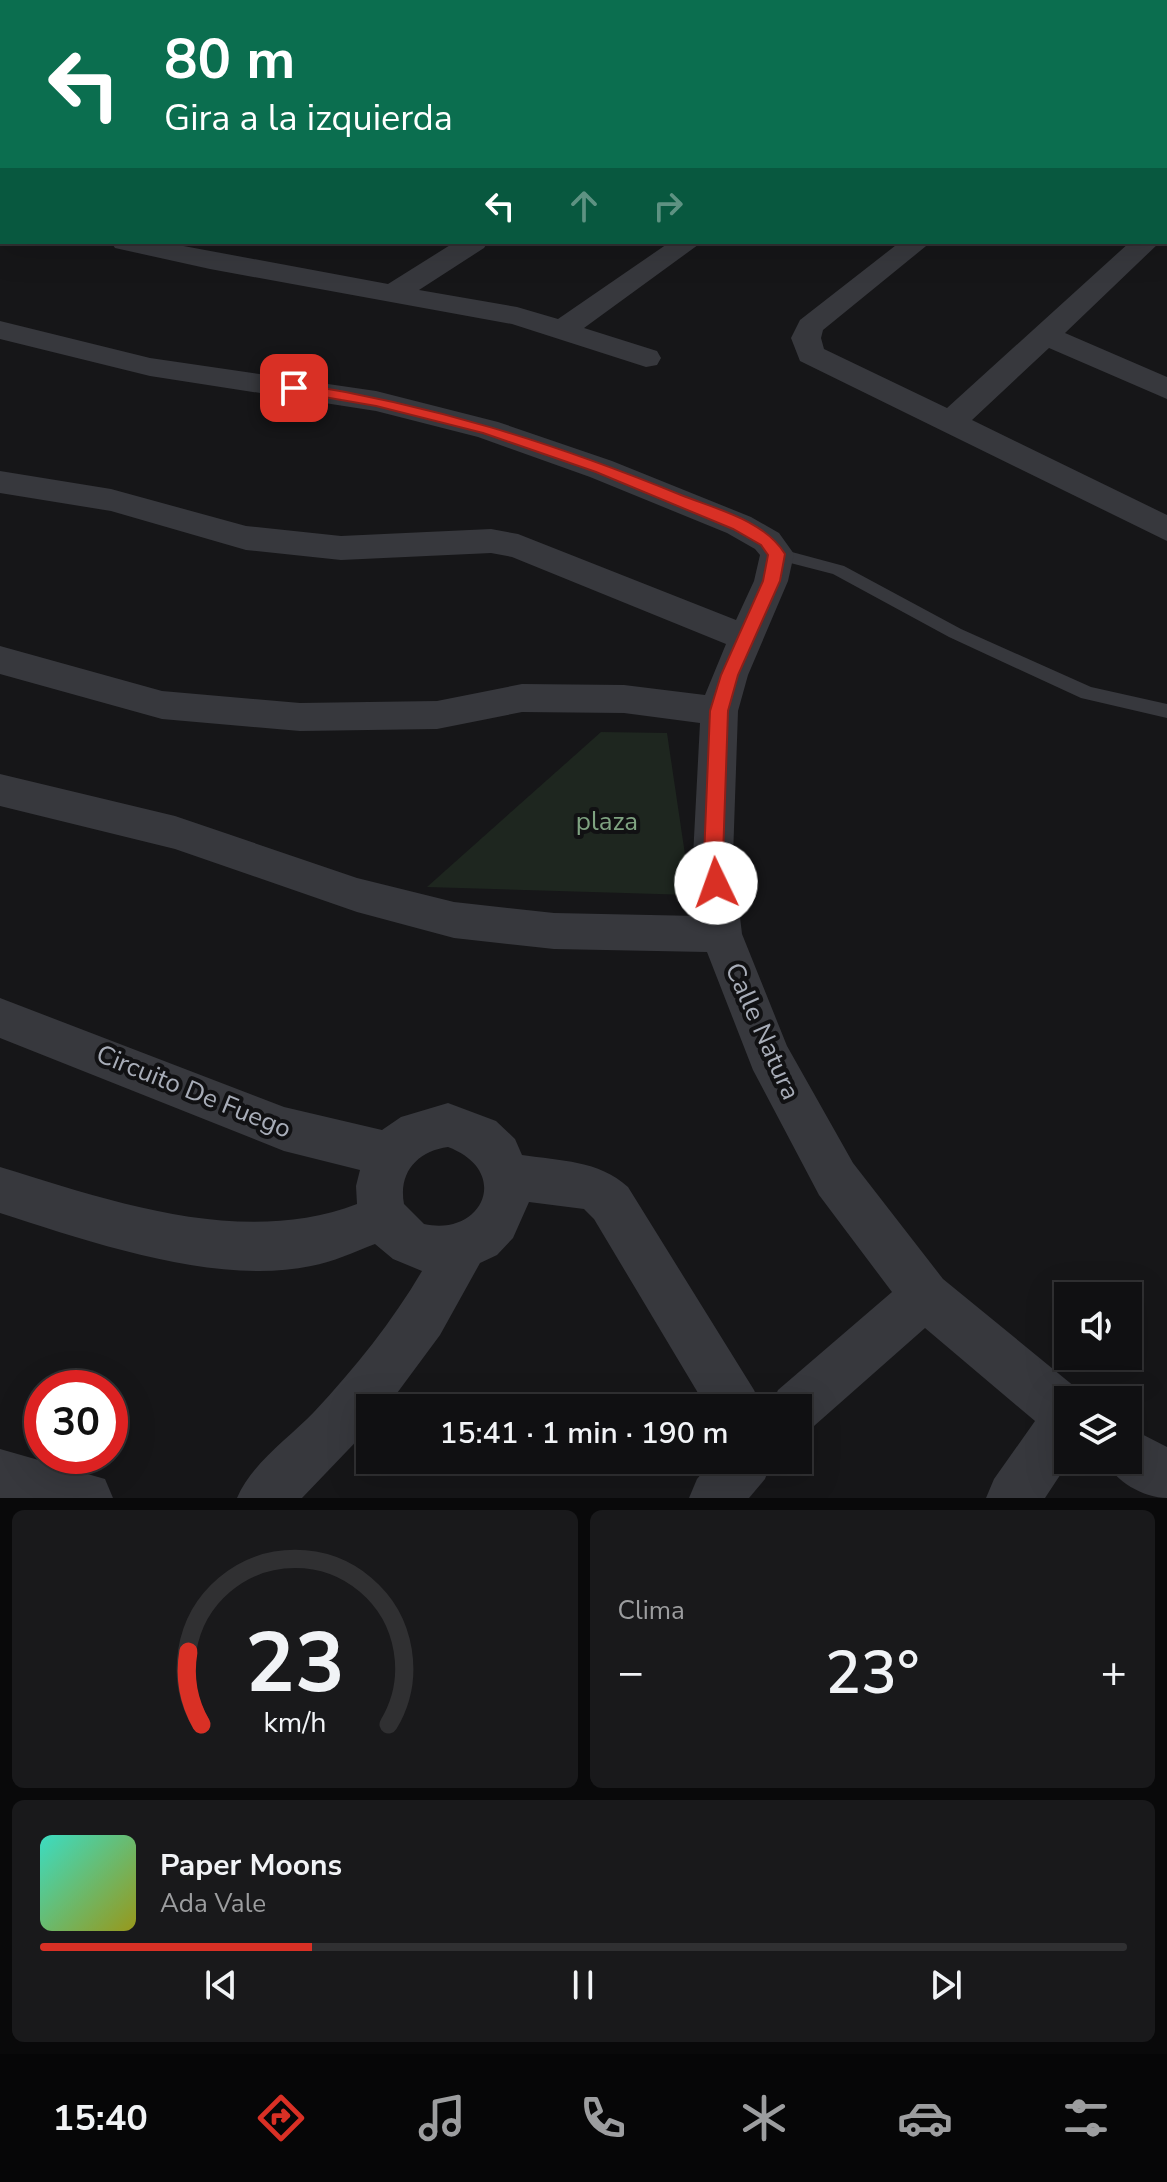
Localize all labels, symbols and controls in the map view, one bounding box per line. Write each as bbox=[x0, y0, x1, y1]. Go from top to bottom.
text: 80 m bbox=[164, 21, 295, 98]
icon: left bbox=[32, 32, 136, 136]
text: Gira a la izquierda bbox=[164, 94, 453, 143]
icon: left bbox=[478, 184, 522, 228]
icon: ahead bbox=[562, 184, 606, 228]
icon: right bbox=[646, 184, 690, 228]
pin bbox=[260, 354, 328, 422]
icon: arrive bbox=[272, 366, 316, 410]
park label: plaza bbox=[576, 804, 638, 839]
position arrow bbox=[674, 841, 758, 925]
street label: Calle Natura bbox=[717, 957, 808, 1105]
street label: Circuito De Fuego bbox=[91, 1036, 296, 1147]
map controls bbox=[1054, 1282, 1142, 1474]
button: sound bbox=[1054, 1282, 1142, 1370]
speed limit sign: 30 bbox=[24, 1370, 128, 1474]
button: layers bbox=[1054, 1386, 1142, 1474]
text: 15:41 · 1 min · 190 m bbox=[439, 1413, 729, 1454]
text: Clima bbox=[618, 1593, 685, 1628]
text: 23 bbox=[245, 1607, 345, 1720]
text: 23° bbox=[825, 1632, 920, 1714]
text: − bbox=[618, 1643, 644, 1703]
text: + bbox=[1101, 1643, 1127, 1703]
text: km/h bbox=[263, 1703, 326, 1742]
text: Paper Moons bbox=[160, 1845, 342, 1886]
text: Ada Vale bbox=[160, 1886, 266, 1921]
icon: previous bbox=[199, 1963, 243, 2007]
icon: pause bbox=[561, 1963, 605, 2007]
icon: next bbox=[924, 1963, 968, 2007]
icon: directions bbox=[253, 2090, 309, 2146]
icon: music bbox=[414, 2090, 470, 2146]
icon: phone bbox=[575, 2090, 631, 2146]
icon: climate bbox=[736, 2090, 792, 2146]
icon: car bbox=[897, 2090, 953, 2146]
icon: filters bbox=[1058, 2090, 1114, 2146]
text: 15:40 bbox=[53, 2094, 148, 2143]

